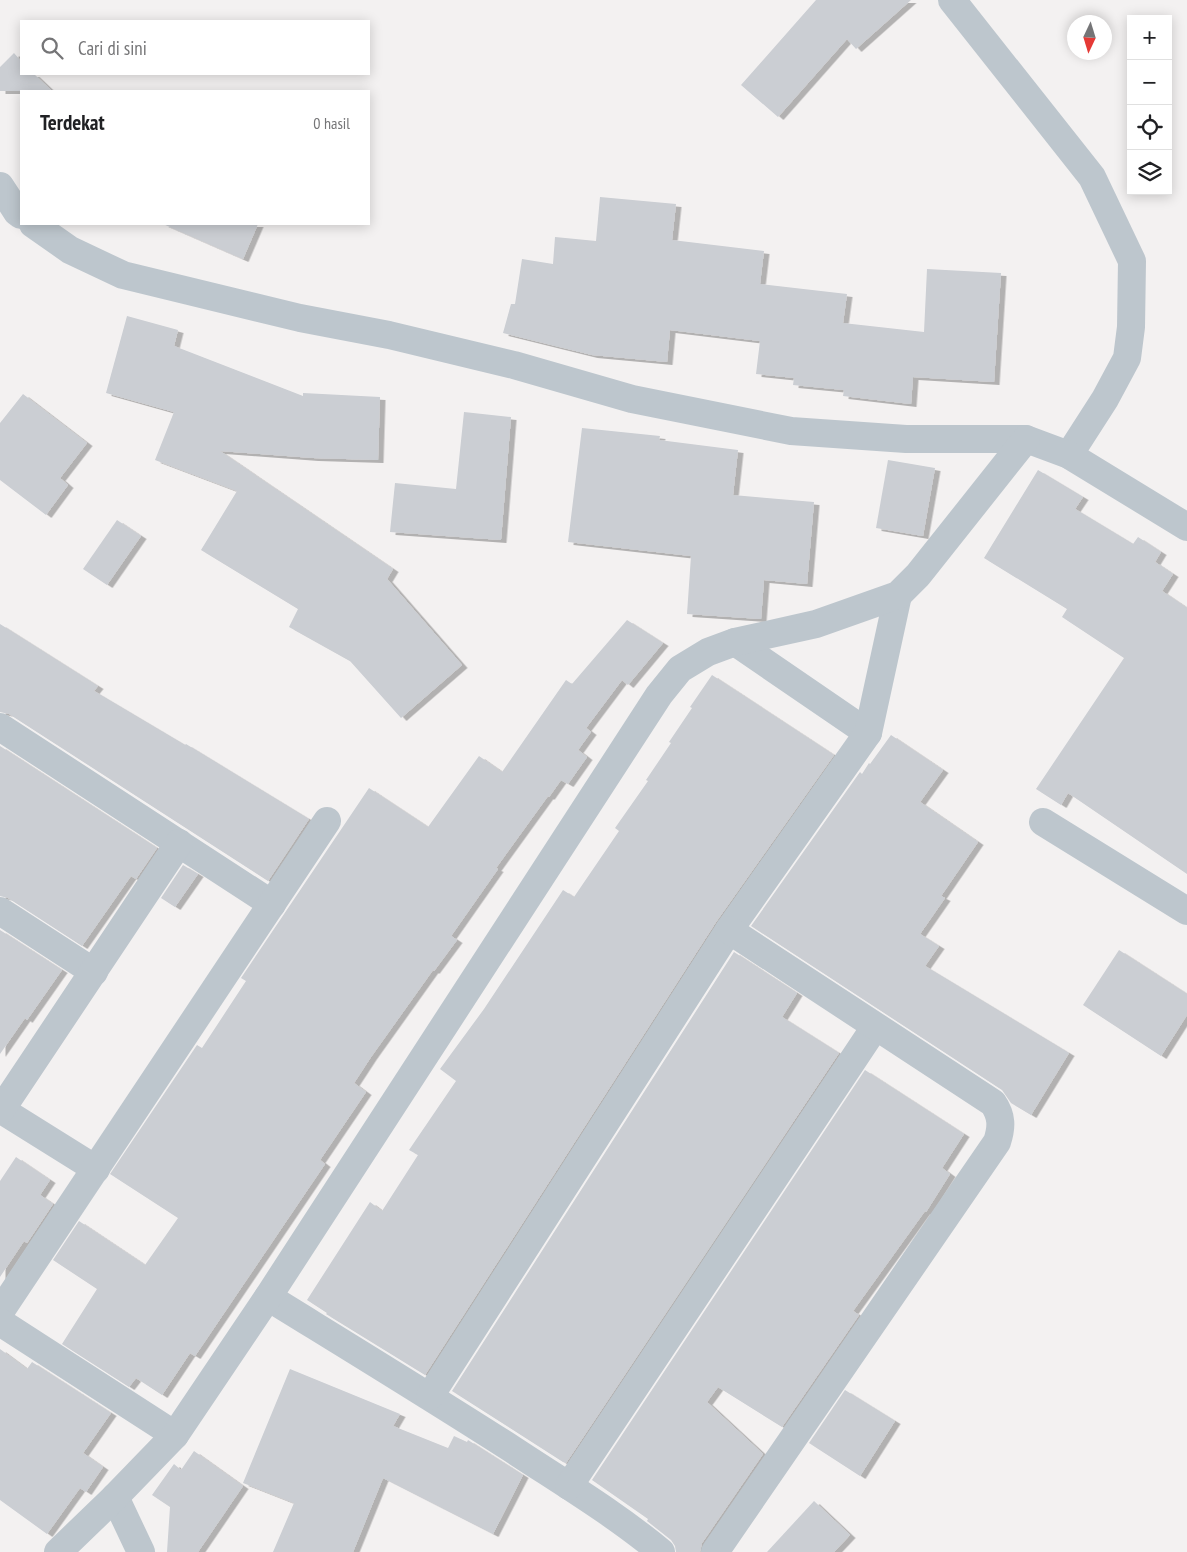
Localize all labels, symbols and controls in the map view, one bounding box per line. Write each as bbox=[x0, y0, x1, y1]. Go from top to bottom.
north arrow bbox=[1067, 15, 1112, 60]
map controls bbox=[1127, 15, 1172, 195]
button: + bbox=[1127, 15, 1172, 60]
search box bbox=[20, 20, 370, 75]
icon: search bbox=[38, 34, 66, 62]
text: Cari di sini bbox=[78, 36, 147, 60]
button: − bbox=[1127, 60, 1172, 105]
button: locate bbox=[1127, 105, 1172, 150]
text: Terdekat bbox=[40, 109, 105, 136]
text: 0 hasil bbox=[313, 113, 350, 133]
button: layers bbox=[1127, 150, 1172, 195]

